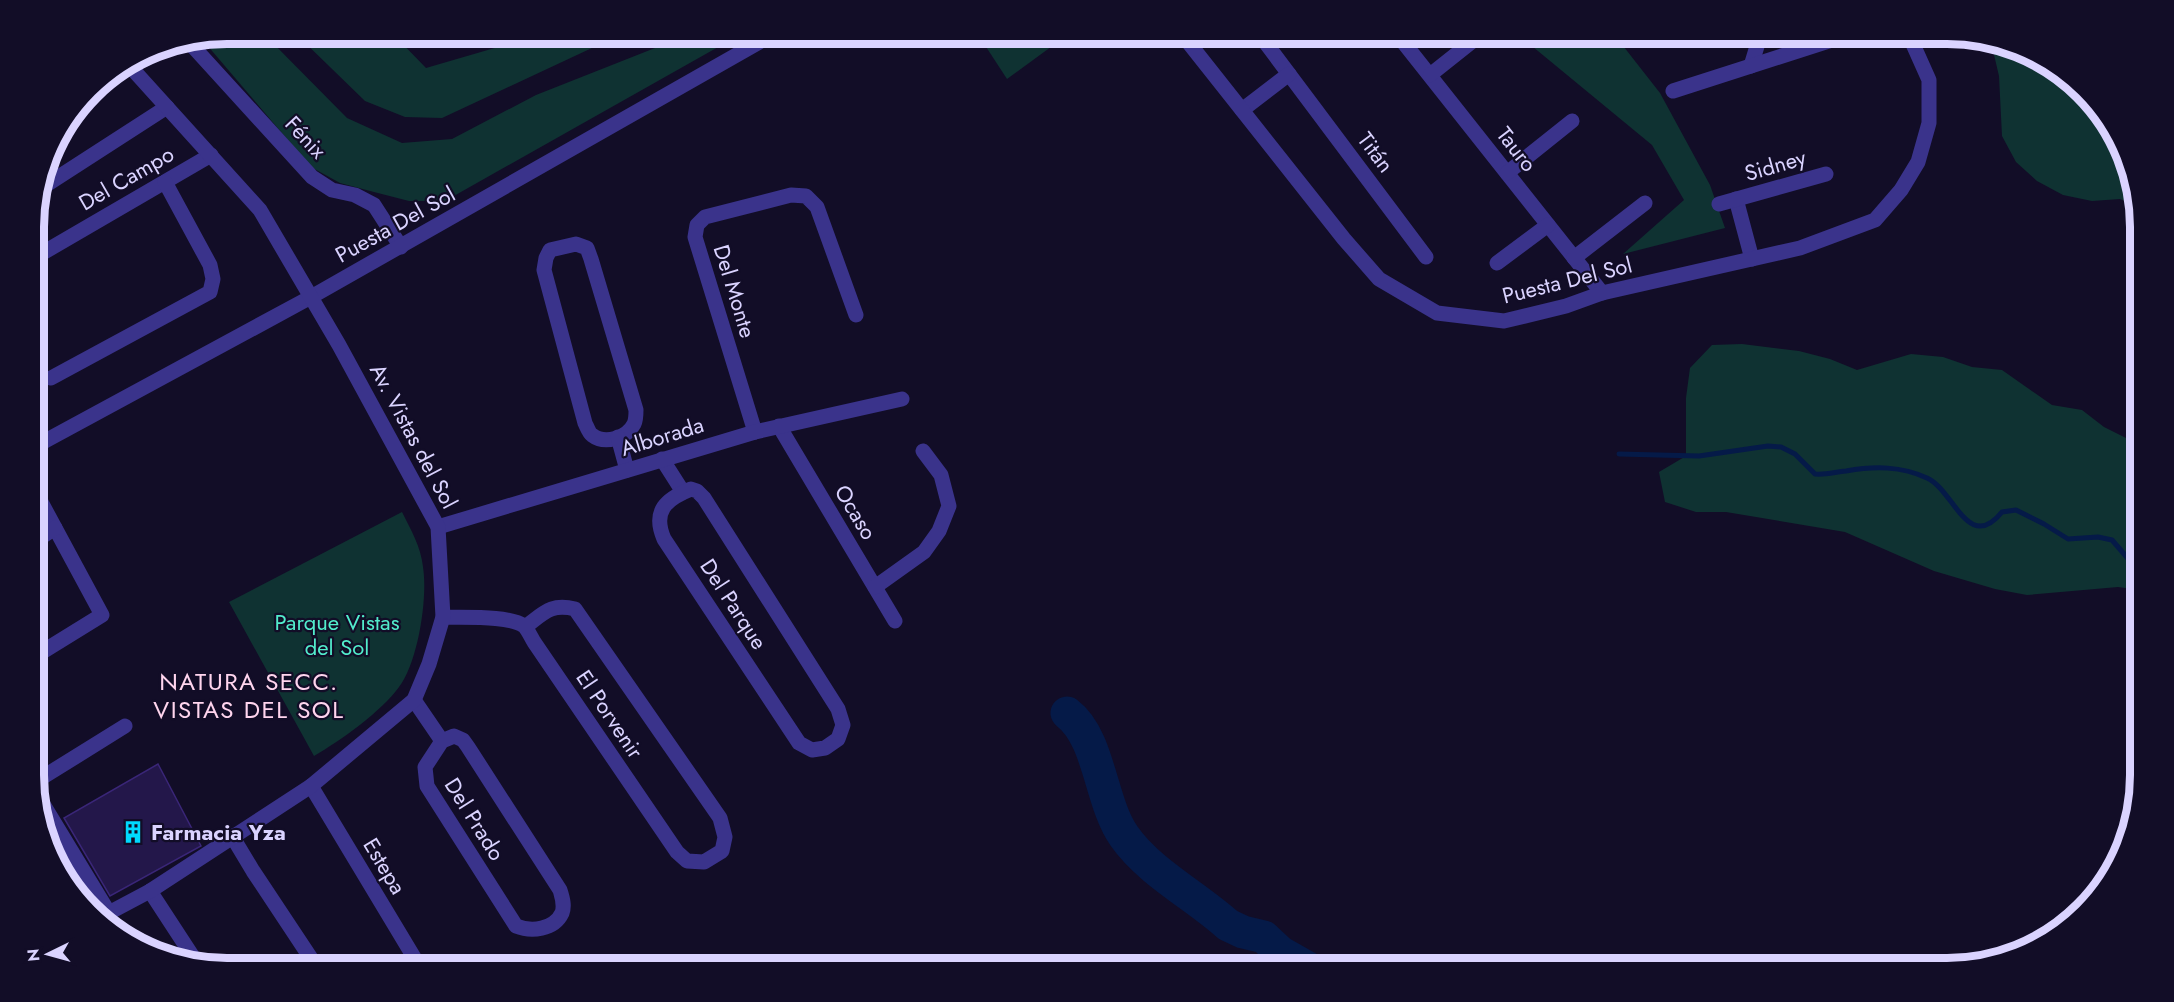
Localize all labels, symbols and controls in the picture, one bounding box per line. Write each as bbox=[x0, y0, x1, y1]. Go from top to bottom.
street label: Fénix bbox=[278, 108, 335, 166]
street label: Tauro bbox=[1489, 120, 1545, 178]
street label: Titán bbox=[1350, 125, 1402, 179]
street label: Del Campo bbox=[72, 138, 180, 218]
street label: Sidney bbox=[1741, 141, 1810, 189]
street label: Puesta Del Sol bbox=[329, 178, 461, 270]
street label: Del Monte bbox=[706, 240, 764, 342]
street label: Puesta Del Sol bbox=[1499, 248, 1635, 312]
street label: Av. Vistas del Sol bbox=[362, 358, 466, 514]
street label: Alborada bbox=[616, 408, 708, 464]
street label: Ocaso bbox=[827, 478, 885, 546]
street label: Del Parque bbox=[693, 552, 775, 656]
park label: Parque Vistas del Sol bbox=[274, 606, 400, 663]
street label: El Porvenir bbox=[569, 663, 652, 765]
district label: NATURA SECC. VISTAS DEL SOL bbox=[153, 664, 345, 727]
street label: Del Prado bbox=[437, 771, 513, 867]
place label: Farmacia Yza bbox=[151, 816, 286, 848]
building icon: Farmacia Yza bbox=[120, 819, 146, 845]
street label: Estepa bbox=[356, 832, 414, 900]
north arrow bbox=[18, 924, 78, 984]
text: N bbox=[22, 948, 46, 963]

